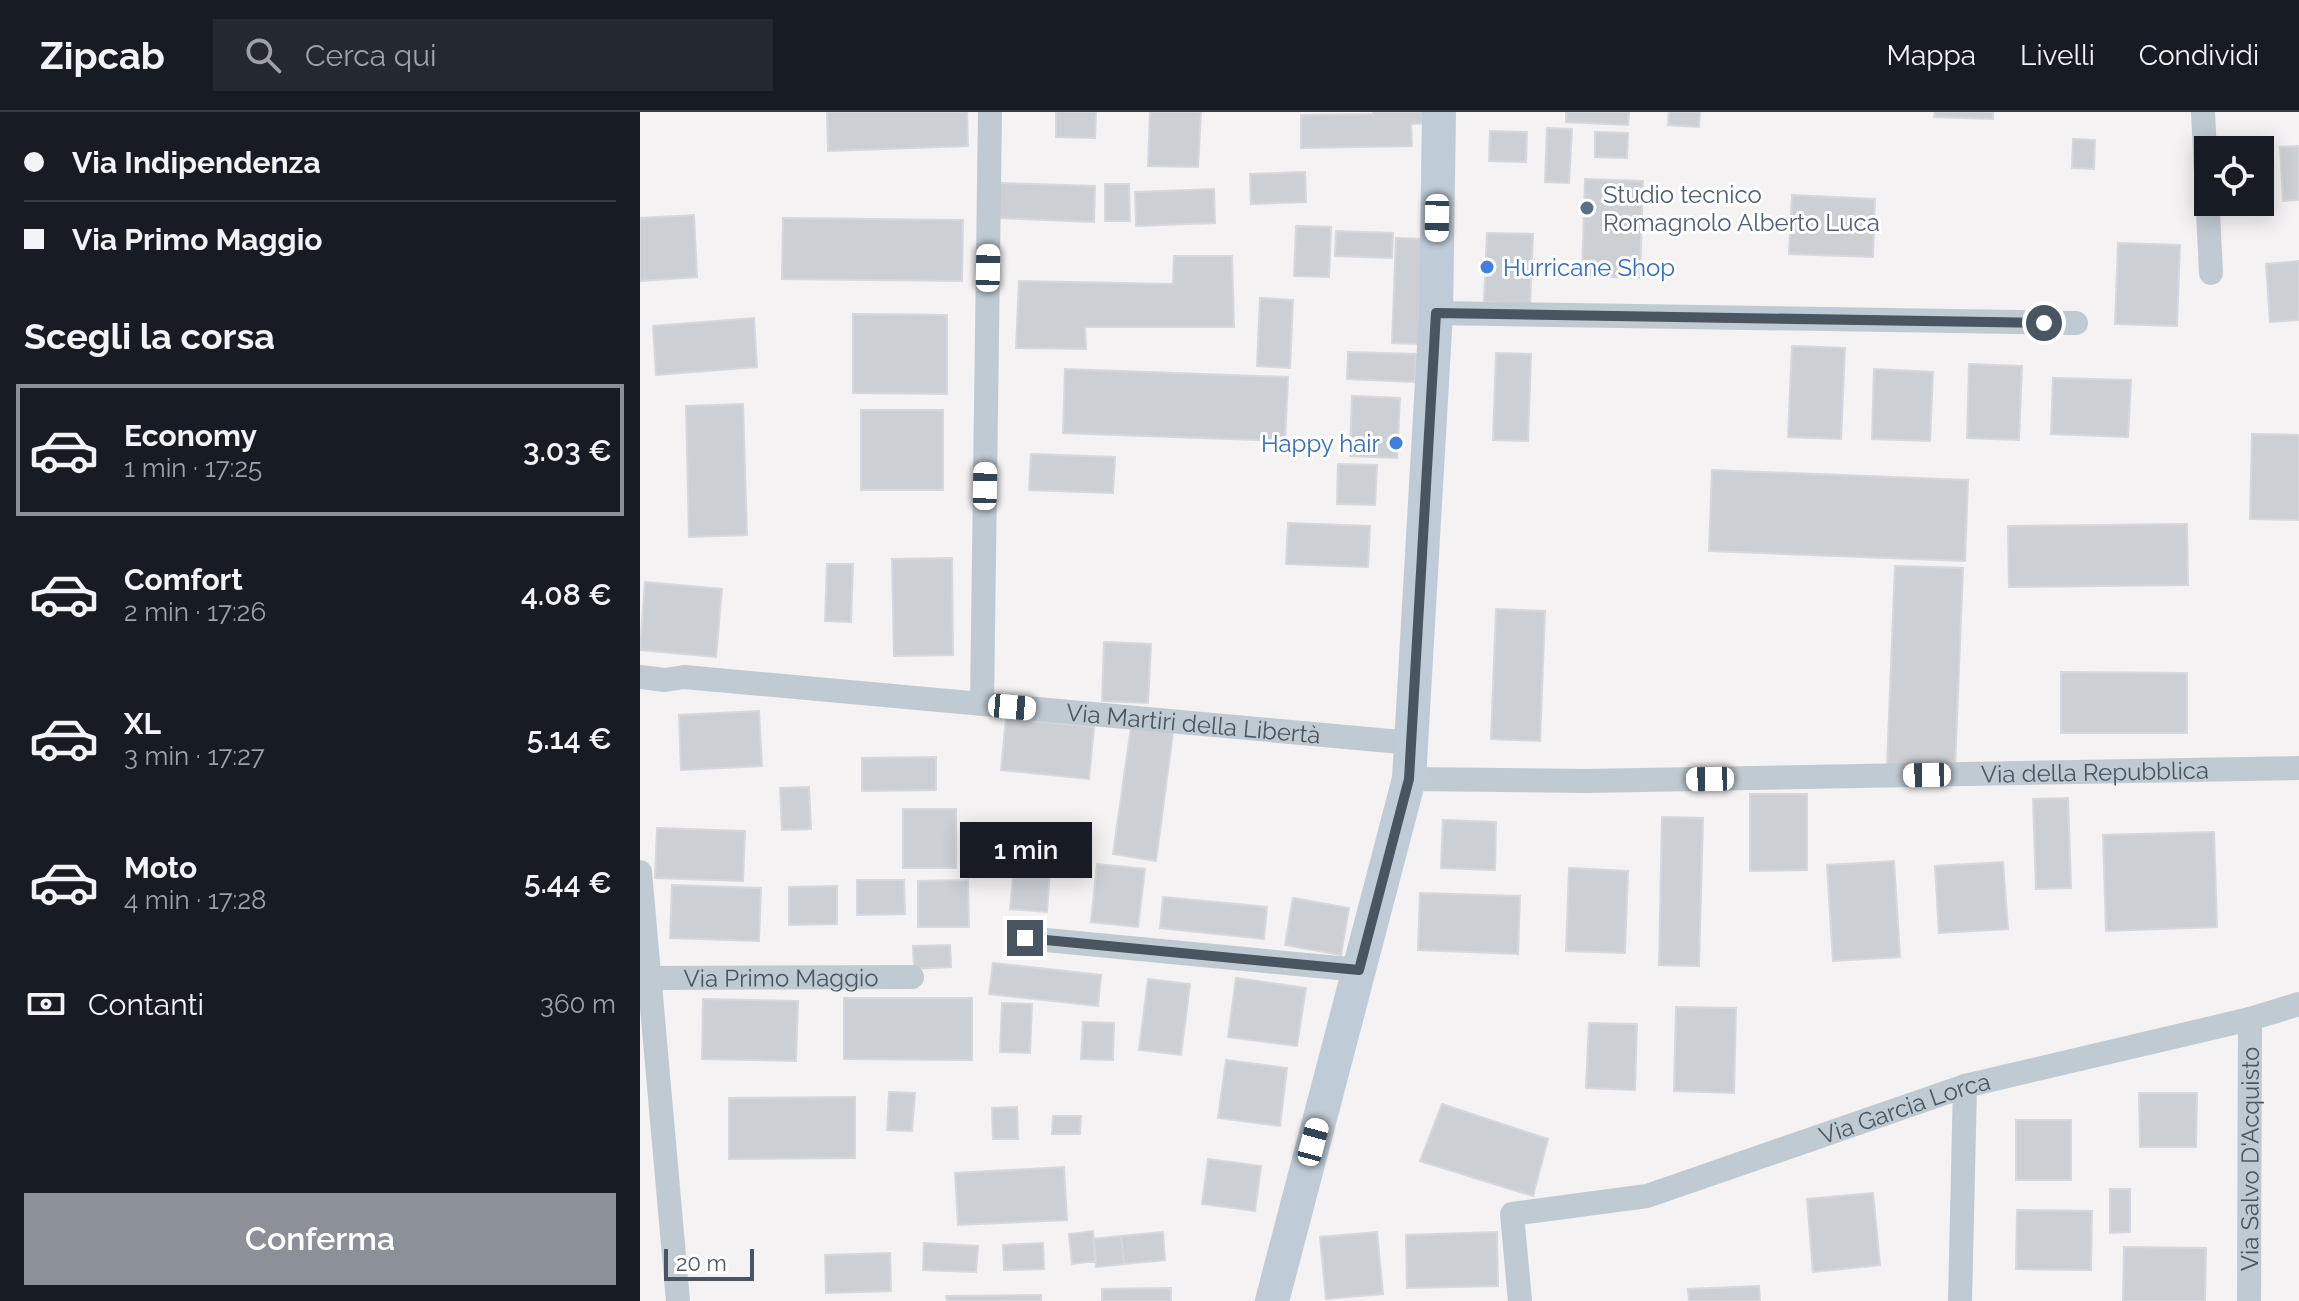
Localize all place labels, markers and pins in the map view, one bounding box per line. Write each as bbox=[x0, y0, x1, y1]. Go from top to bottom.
place label: Studio tecnico Romagnolo Alberto Luca bbox=[1603, 180, 1880, 237]
marker: Studio tecnico Romagnolo Alberto Luca bbox=[1578, 199, 1596, 217]
place label: Hurricane Shop bbox=[1503, 253, 1675, 282]
marker: Hurricane Shop bbox=[1478, 258, 1496, 276]
place label: Happy hair bbox=[1261, 429, 1381, 458]
marker: Happy hair bbox=[1387, 434, 1405, 452]

